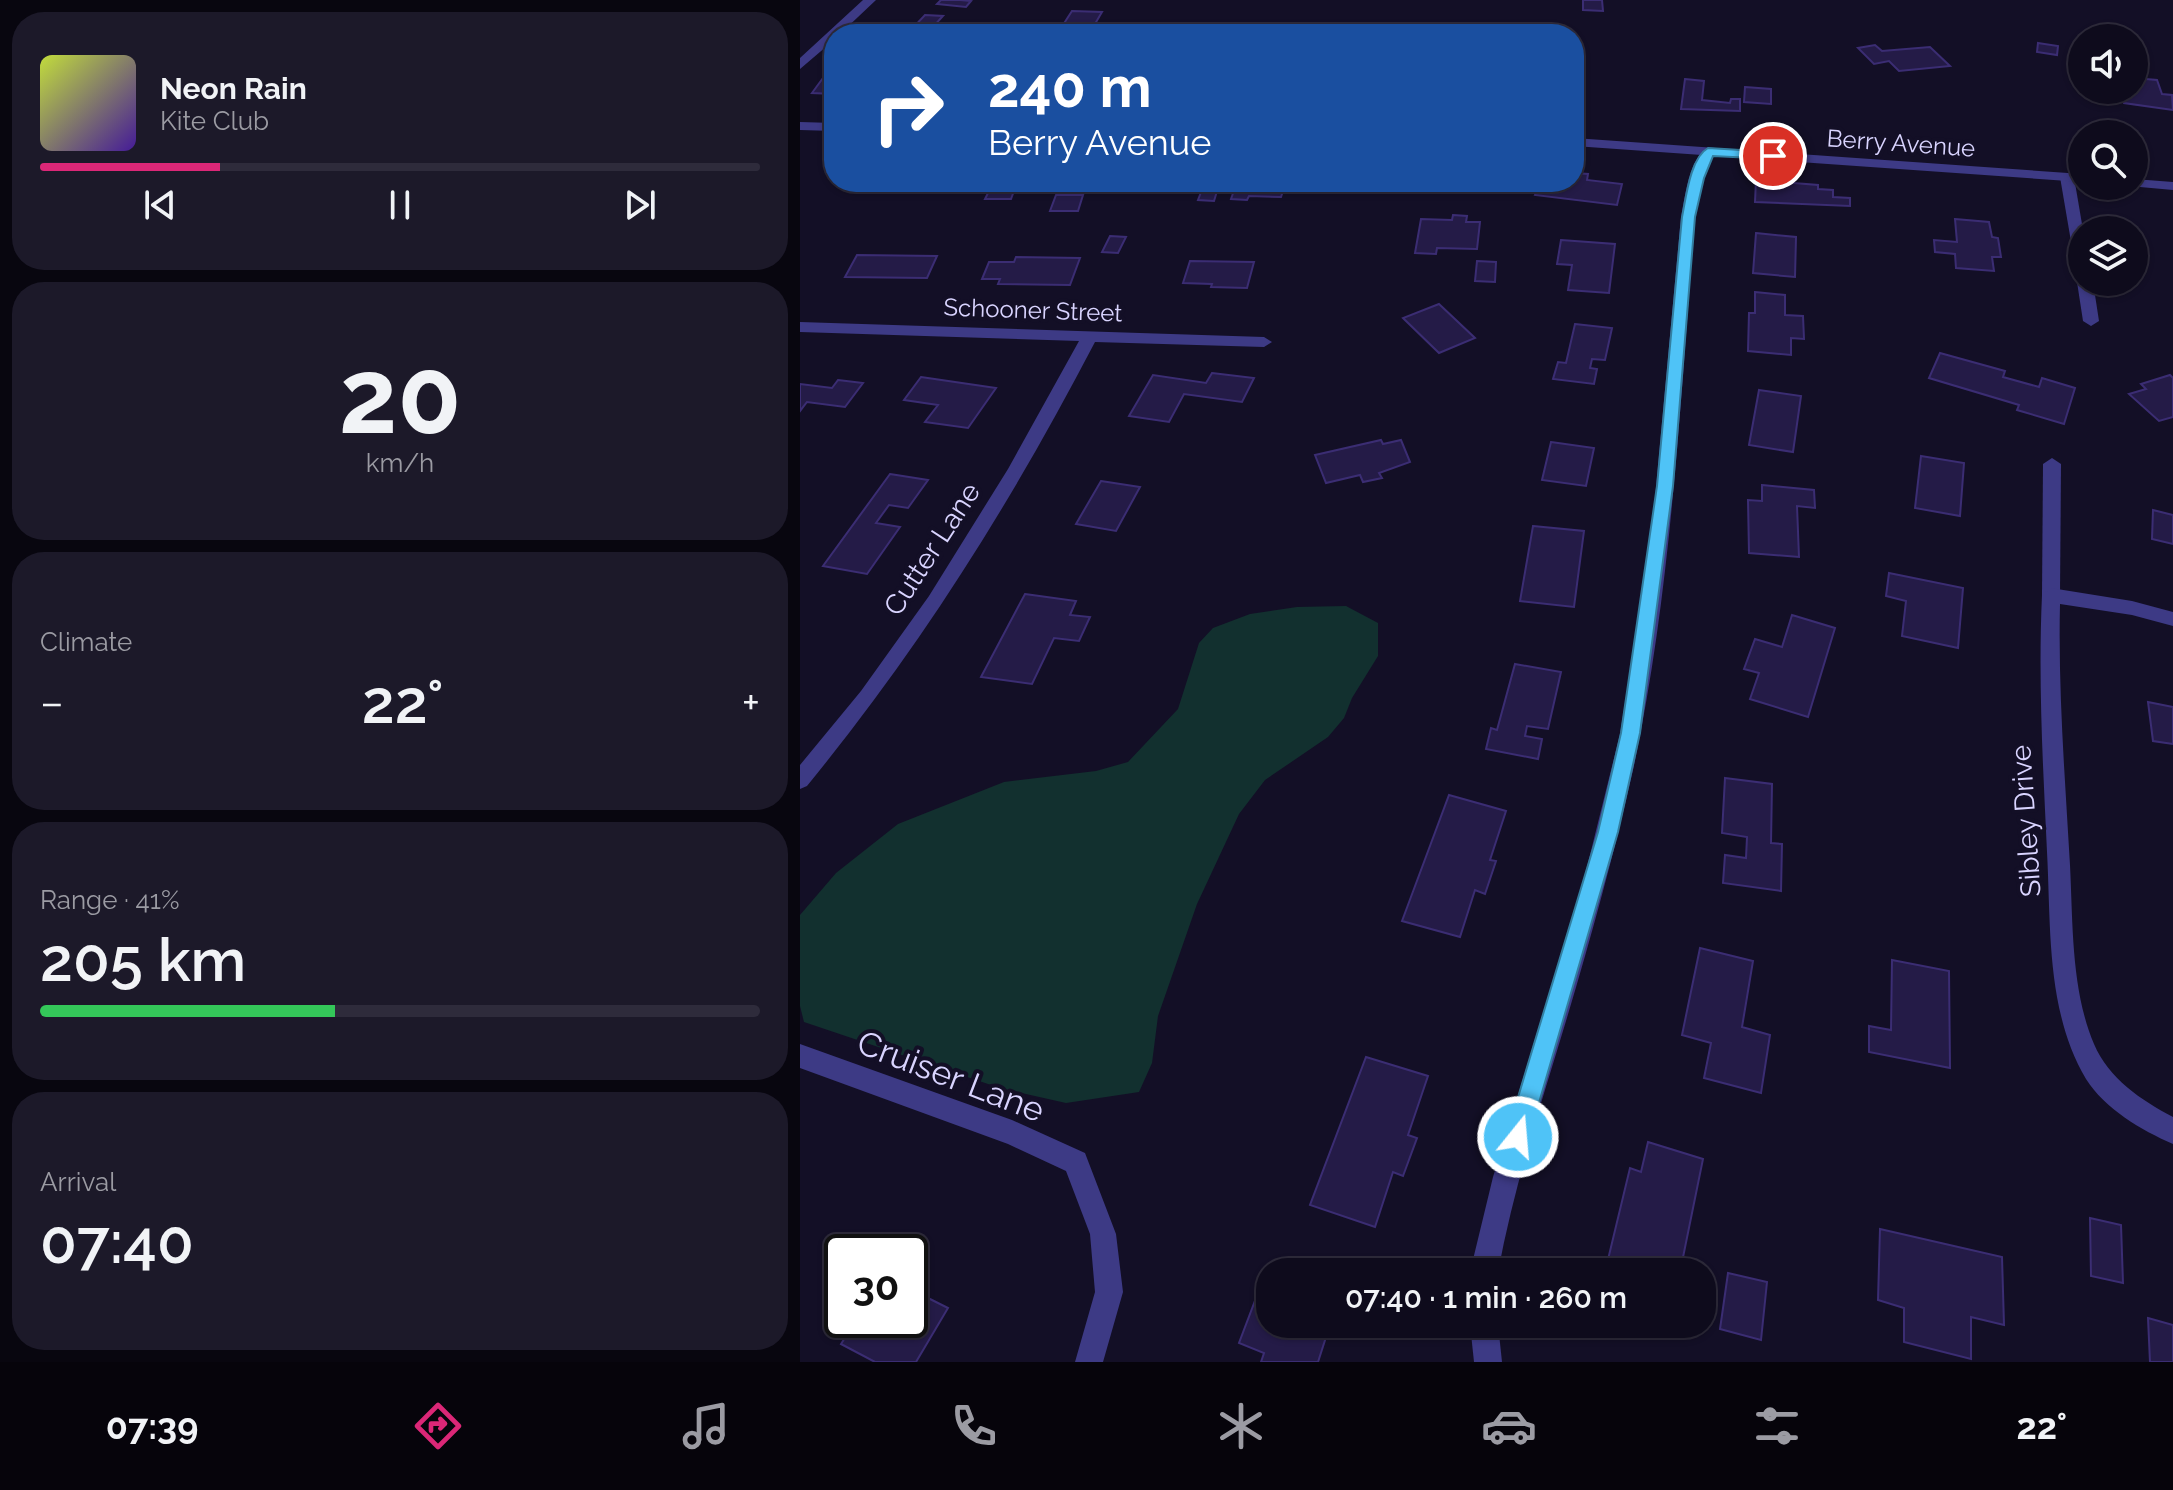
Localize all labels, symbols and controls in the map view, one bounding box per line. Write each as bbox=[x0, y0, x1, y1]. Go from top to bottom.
map controls bbox=[2068, 24, 2148, 296]
button: sound bbox=[2068, 24, 2148, 104]
text: 240 m bbox=[988, 54, 1152, 120]
icon: right bbox=[856, 56, 960, 160]
text: Neon Rain bbox=[160, 71, 307, 106]
text: Kite Club bbox=[160, 106, 269, 136]
button: search bbox=[2068, 120, 2148, 200]
text: Berry Avenue bbox=[988, 121, 1211, 163]
pin bbox=[1739, 122, 1807, 190]
street label: Berry Avenue bbox=[1826, 123, 1976, 163]
icon: arrive bbox=[1751, 134, 1795, 178]
icon: previous bbox=[138, 183, 182, 227]
icon: pause bbox=[378, 183, 422, 227]
icon: next bbox=[618, 183, 662, 227]
button: layers bbox=[2068, 216, 2148, 296]
street label: Schooner Street bbox=[943, 292, 1123, 328]
text: 20 bbox=[339, 335, 461, 457]
text: km/h bbox=[366, 448, 434, 478]
street label: Cutter Lane bbox=[877, 477, 987, 621]
text: Climate bbox=[40, 627, 132, 657]
text: 22° bbox=[362, 667, 444, 737]
text: − bbox=[40, 677, 64, 728]
text: + bbox=[742, 677, 760, 728]
street label: Sibley Drive bbox=[2004, 744, 2048, 898]
text: Range · 41% bbox=[40, 885, 180, 915]
text: 205 km bbox=[40, 925, 246, 995]
street label: Cruiser Lane bbox=[852, 1022, 1050, 1130]
position arrow bbox=[1476, 1095, 1560, 1179]
text: Arrival bbox=[40, 1167, 116, 1197]
text: 07:40 bbox=[40, 1207, 194, 1277]
speed limit sign: 30 bbox=[824, 1234, 928, 1338]
text: 07:40 · 1 min · 260 m bbox=[1345, 1280, 1627, 1315]
icon: directions bbox=[410, 1398, 466, 1454]
icon: music bbox=[678, 1398, 734, 1454]
icon: phone bbox=[946, 1398, 1002, 1454]
icon: climate bbox=[1213, 1398, 1269, 1454]
icon: car bbox=[1481, 1398, 1537, 1454]
icon: filters bbox=[1749, 1398, 1805, 1454]
text: 07:39 bbox=[106, 1405, 198, 1447]
text: 22° bbox=[2016, 1405, 2067, 1447]

